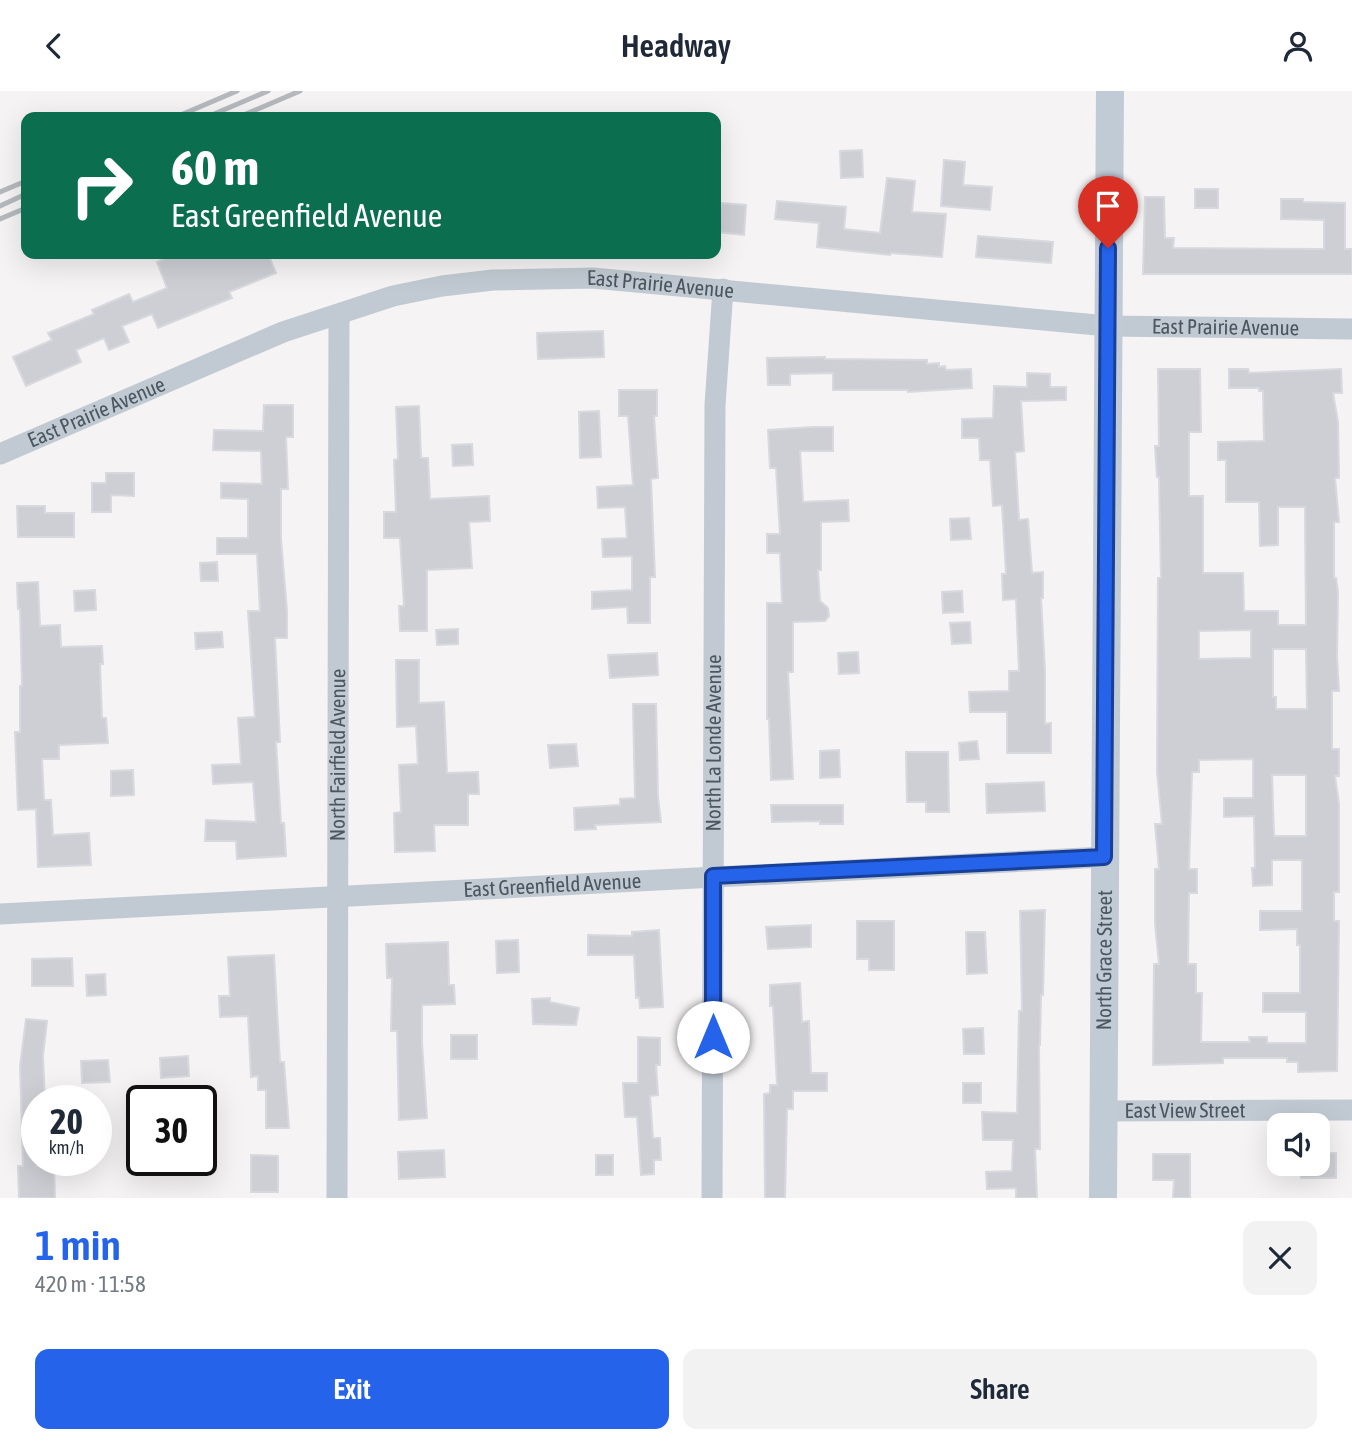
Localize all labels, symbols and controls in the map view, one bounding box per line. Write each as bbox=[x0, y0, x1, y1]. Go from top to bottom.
icon: back bbox=[35, 27, 73, 65]
text: Headway bbox=[621, 27, 731, 64]
icon: person bbox=[1279, 27, 1317, 65]
text: 60 m bbox=[171, 139, 259, 195]
icon: right bbox=[56, 140, 147, 231]
pin bbox=[1078, 176, 1138, 248]
icon: arrive bbox=[1089, 187, 1127, 225]
text: East Greenfield Avenue bbox=[171, 197, 442, 234]
street label: East Prairie Avenue bbox=[587, 265, 735, 302]
street label: East Prairie Avenue bbox=[1152, 314, 1299, 339]
street label: East Prairie Avenue bbox=[24, 371, 168, 452]
street label: North La Londe Avenue bbox=[700, 654, 725, 832]
street label: North Fairfield Avenue bbox=[325, 669, 349, 841]
street label: East Greenfield Avenue bbox=[463, 868, 642, 901]
street label: North Grace Street bbox=[1091, 890, 1116, 1030]
position arrow bbox=[676, 1000, 750, 1074]
speed limit sign: 30 bbox=[126, 1085, 217, 1176]
street label: East View Street bbox=[1124, 1097, 1246, 1122]
text: 20 bbox=[50, 1101, 83, 1141]
map controls bbox=[1267, 1113, 1330, 1176]
button: sound bbox=[1267, 1113, 1330, 1176]
text: km/h bbox=[49, 1137, 84, 1158]
text: 1 min bbox=[35, 1221, 121, 1269]
button: close bbox=[1243, 1221, 1317, 1295]
text: 420 m · 11:58 bbox=[35, 1271, 146, 1297]
button: Exit bbox=[35, 1349, 669, 1429]
button: Share bbox=[683, 1349, 1317, 1429]

